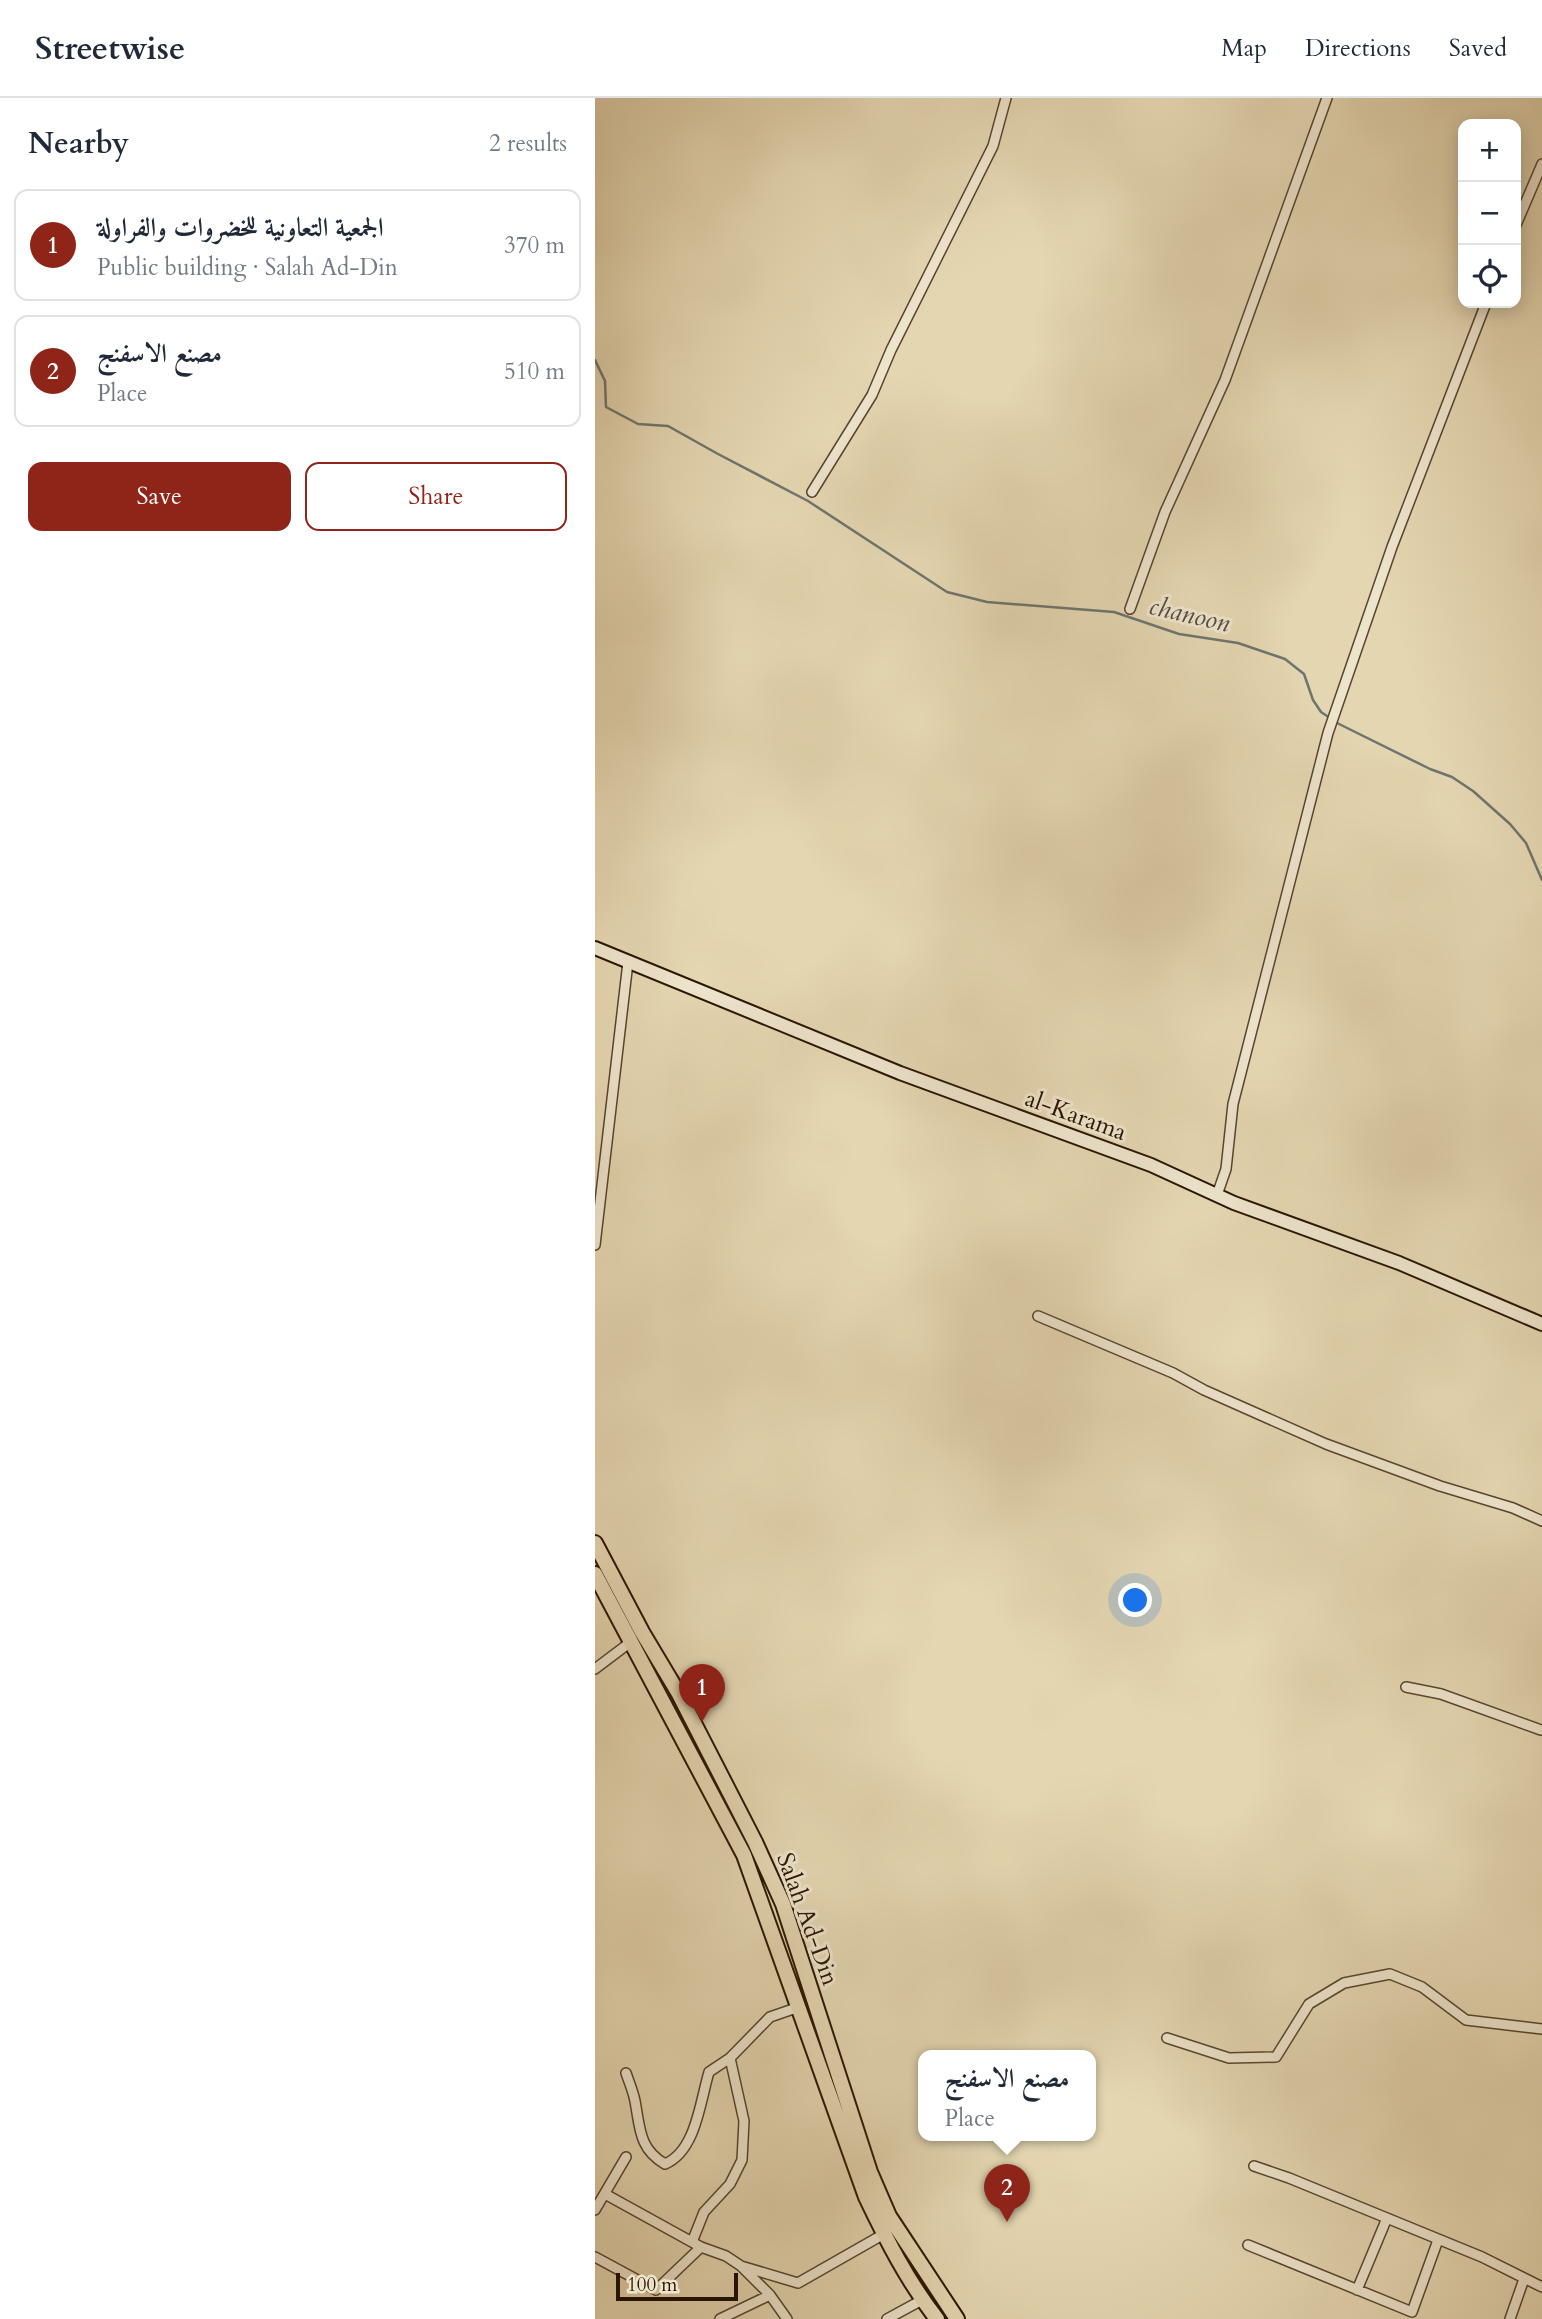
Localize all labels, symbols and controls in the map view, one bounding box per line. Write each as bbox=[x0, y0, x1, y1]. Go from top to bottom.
text: Streetwise bbox=[35, 26, 185, 71]
text: Map bbox=[1221, 32, 1267, 65]
text: Directions bbox=[1305, 32, 1411, 65]
text: Saved bbox=[1449, 32, 1507, 65]
map controls bbox=[1458, 119, 1521, 308]
button: + bbox=[1458, 119, 1521, 182]
text: Nearby bbox=[28, 123, 129, 164]
text: 2 results bbox=[489, 128, 567, 159]
button: − bbox=[1458, 182, 1521, 245]
text: الجمعية التعاونية للخضروات والفراولة bbox=[97, 210, 384, 245]
text: 1 bbox=[47, 230, 59, 261]
text: 370 m bbox=[504, 230, 565, 261]
button: locate bbox=[1458, 245, 1521, 308]
text: Public building · Salah Ad-Din bbox=[97, 252, 398, 283]
text: مصنع الاسفنج bbox=[97, 336, 222, 371]
text: 2 bbox=[47, 356, 59, 387]
text: 510 m bbox=[504, 356, 565, 387]
text: Place bbox=[97, 378, 147, 409]
button: Save bbox=[28, 462, 291, 531]
button: Share bbox=[305, 462, 567, 531]
water label: chanoon bbox=[1146, 588, 1234, 641]
street label: al-Karama bbox=[1021, 1082, 1131, 1149]
your location bbox=[1118, 1583, 1152, 1617]
pin: 1 bbox=[679, 1664, 725, 1722]
street label: Salah Ad-Din bbox=[768, 1848, 847, 1990]
popup bbox=[918, 2050, 1096, 2141]
text: مصنع الاسفنج bbox=[945, 2061, 1069, 2096]
text: Place bbox=[945, 2103, 995, 2134]
pin: 2 bbox=[984, 2164, 1030, 2222]
scale bar bbox=[616, 2270, 739, 2302]
text: 100 m bbox=[627, 2272, 677, 2298]

